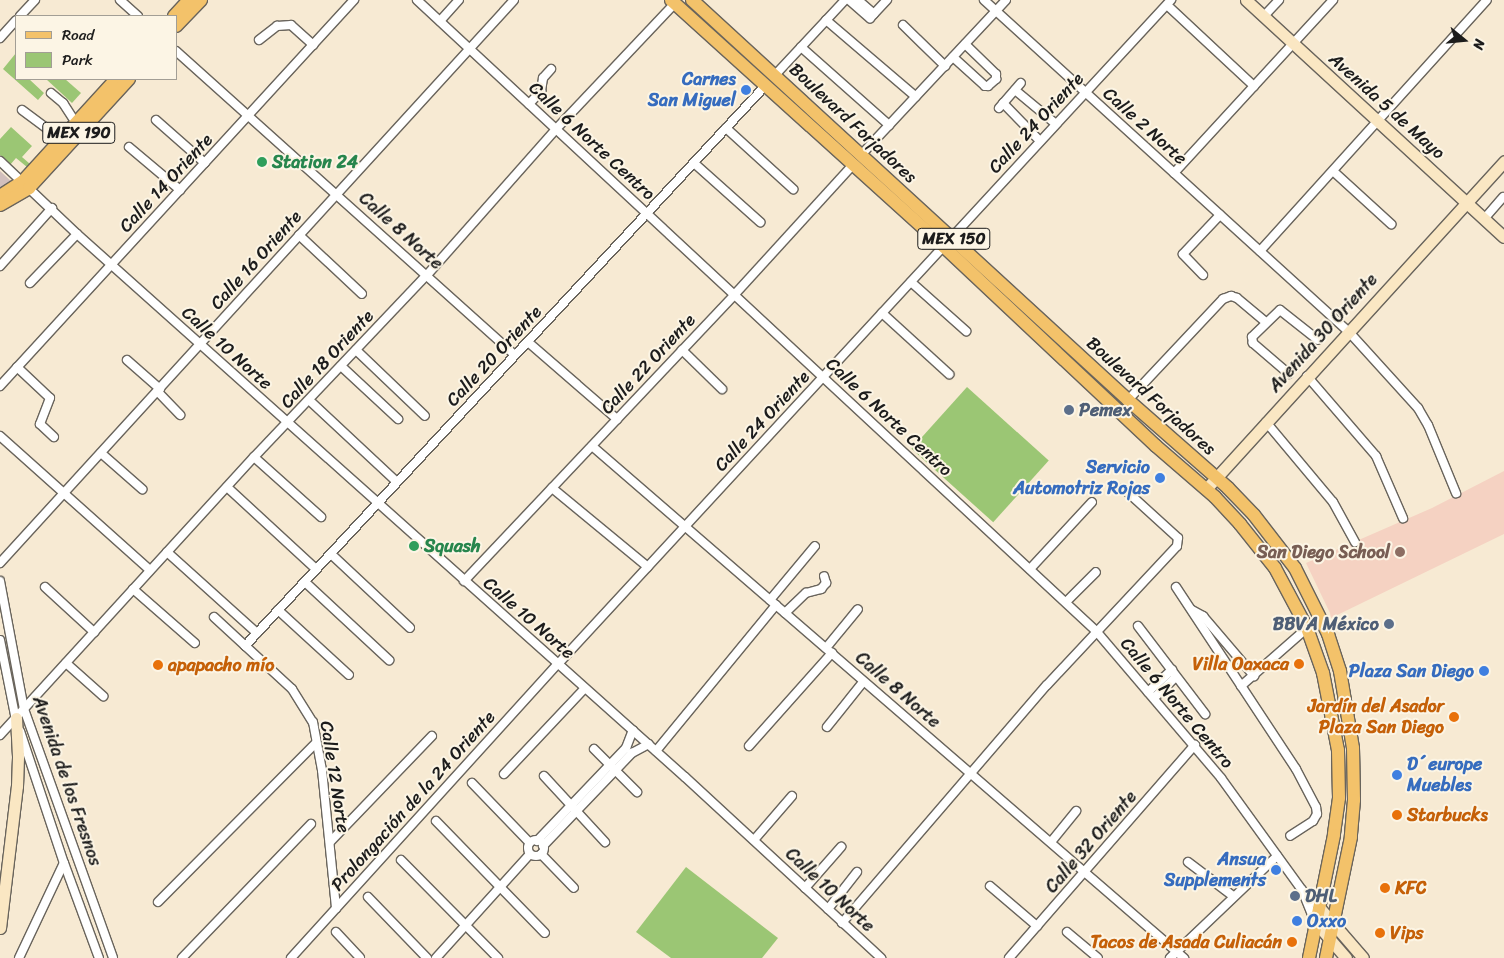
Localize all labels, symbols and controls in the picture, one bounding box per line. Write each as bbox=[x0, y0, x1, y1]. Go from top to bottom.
legend bbox=[15, 15, 178, 80]
north arrow bbox=[1439, 15, 1489, 65]
text: Road bbox=[62, 22, 94, 48]
text: N bbox=[1465, 36, 1492, 53]
text: Park bbox=[62, 47, 93, 73]
street label: Avenida 5 de Mayo bbox=[1325, 48, 1449, 164]
street label: Boulevard Forjadores bbox=[784, 58, 922, 188]
street label: Calle 24 Oriente bbox=[984, 68, 1088, 178]
place label: Carnes San Miguel bbox=[649, 69, 736, 112]
street label: Calle 6 Norte Centro bbox=[524, 77, 660, 205]
street label: Calle 2 Norte bbox=[1099, 83, 1191, 169]
marker: Carnes San Miguel bbox=[740, 84, 752, 96]
road number: MEX 190 bbox=[42, 120, 116, 146]
street label: Calle 14 Oriente bbox=[115, 129, 217, 237]
place label: Station 24 bbox=[272, 151, 358, 173]
marker: Station 24 bbox=[256, 156, 268, 168]
street label: Calle 8 Norte bbox=[354, 187, 448, 275]
street label: Calle 16 Oriente bbox=[206, 206, 306, 314]
road number: MEX 150 bbox=[916, 225, 992, 252]
street label: Avenida 30 Oriente bbox=[1264, 269, 1382, 397]
street label: Calle 20 Oriente bbox=[442, 301, 546, 411]
street label: Calle 10 Norte bbox=[177, 302, 277, 394]
street label: Calle 18 Oriente bbox=[276, 305, 378, 413]
street label: Calle 22 Oriente bbox=[596, 310, 700, 418]
street label: Boulevard Forjadores bbox=[1082, 332, 1220, 460]
street label: Calle 6 Norte Centro bbox=[821, 353, 957, 481]
street label: Calle 24 Oriente bbox=[710, 366, 814, 476]
place label: Pemex bbox=[1079, 399, 1131, 421]
marker: Pemex bbox=[1063, 404, 1075, 416]
place label: Servicio Automotriz Rojas bbox=[1013, 457, 1150, 499]
marker: Servicio Automotriz Rojas bbox=[1154, 472, 1166, 484]
place label: Squash bbox=[424, 535, 480, 557]
marker: Squash bbox=[408, 540, 420, 552]
place label: San Diego School bbox=[1254, 541, 1390, 563]
marker: San Diego School bbox=[1394, 546, 1406, 558]
street label: Calle 10 Norte bbox=[479, 572, 579, 664]
place label: BBVA México bbox=[1273, 613, 1379, 635]
marker: BBVA México bbox=[1383, 618, 1395, 630]
street label: Calle 6 Norte Centro bbox=[1116, 633, 1238, 773]
street label: Calle 8 Norte bbox=[851, 647, 945, 733]
place label: Villa Oaxaca bbox=[1192, 653, 1289, 675]
place label: apapacho mío bbox=[168, 654, 274, 676]
marker: Villa Oaxaca bbox=[1293, 658, 1305, 670]
marker: apapacho mío bbox=[152, 659, 164, 671]
place label: Plaza San Diego bbox=[1349, 660, 1474, 682]
marker: Plaza San Diego bbox=[1478, 665, 1490, 677]
street label: Avenida de los Fresnos bbox=[28, 692, 106, 870]
place label: Jardín del Asador Plaza San Diego bbox=[1307, 696, 1444, 739]
street label: Prolongación de la 24 Oriente bbox=[326, 707, 500, 895]
marker: Jardín del Asador Plaza San Diego bbox=[1448, 711, 1460, 723]
street label: Calle 12 Norte bbox=[315, 719, 355, 835]
place label: D´europe Muebles bbox=[1407, 754, 1482, 796]
marker: D´europe Muebles bbox=[1391, 769, 1403, 781]
street label: Calle 32 Oriente bbox=[1041, 786, 1141, 898]
place label: Starbucks bbox=[1407, 804, 1488, 826]
marker: Starbucks bbox=[1391, 809, 1403, 821]
street label: Calle 10 Norte bbox=[781, 843, 879, 937]
place label: Ansua Supplements bbox=[1164, 849, 1266, 892]
marker: Ansua Supplements bbox=[1270, 864, 1282, 876]
place label: KFC bbox=[1395, 877, 1427, 899]
marker: KFC bbox=[1379, 882, 1391, 894]
place label: DHL bbox=[1305, 885, 1337, 907]
marker: DHL bbox=[1289, 890, 1301, 902]
place label: Oxxo bbox=[1307, 910, 1346, 932]
marker: Oxxo bbox=[1291, 915, 1303, 927]
place label: Vips bbox=[1390, 922, 1423, 944]
marker: Vips bbox=[1374, 927, 1386, 939]
place label: Tacos de Asada Culiacán bbox=[1090, 931, 1282, 953]
marker: Tacos de Asada Culiacán bbox=[1286, 936, 1298, 948]

